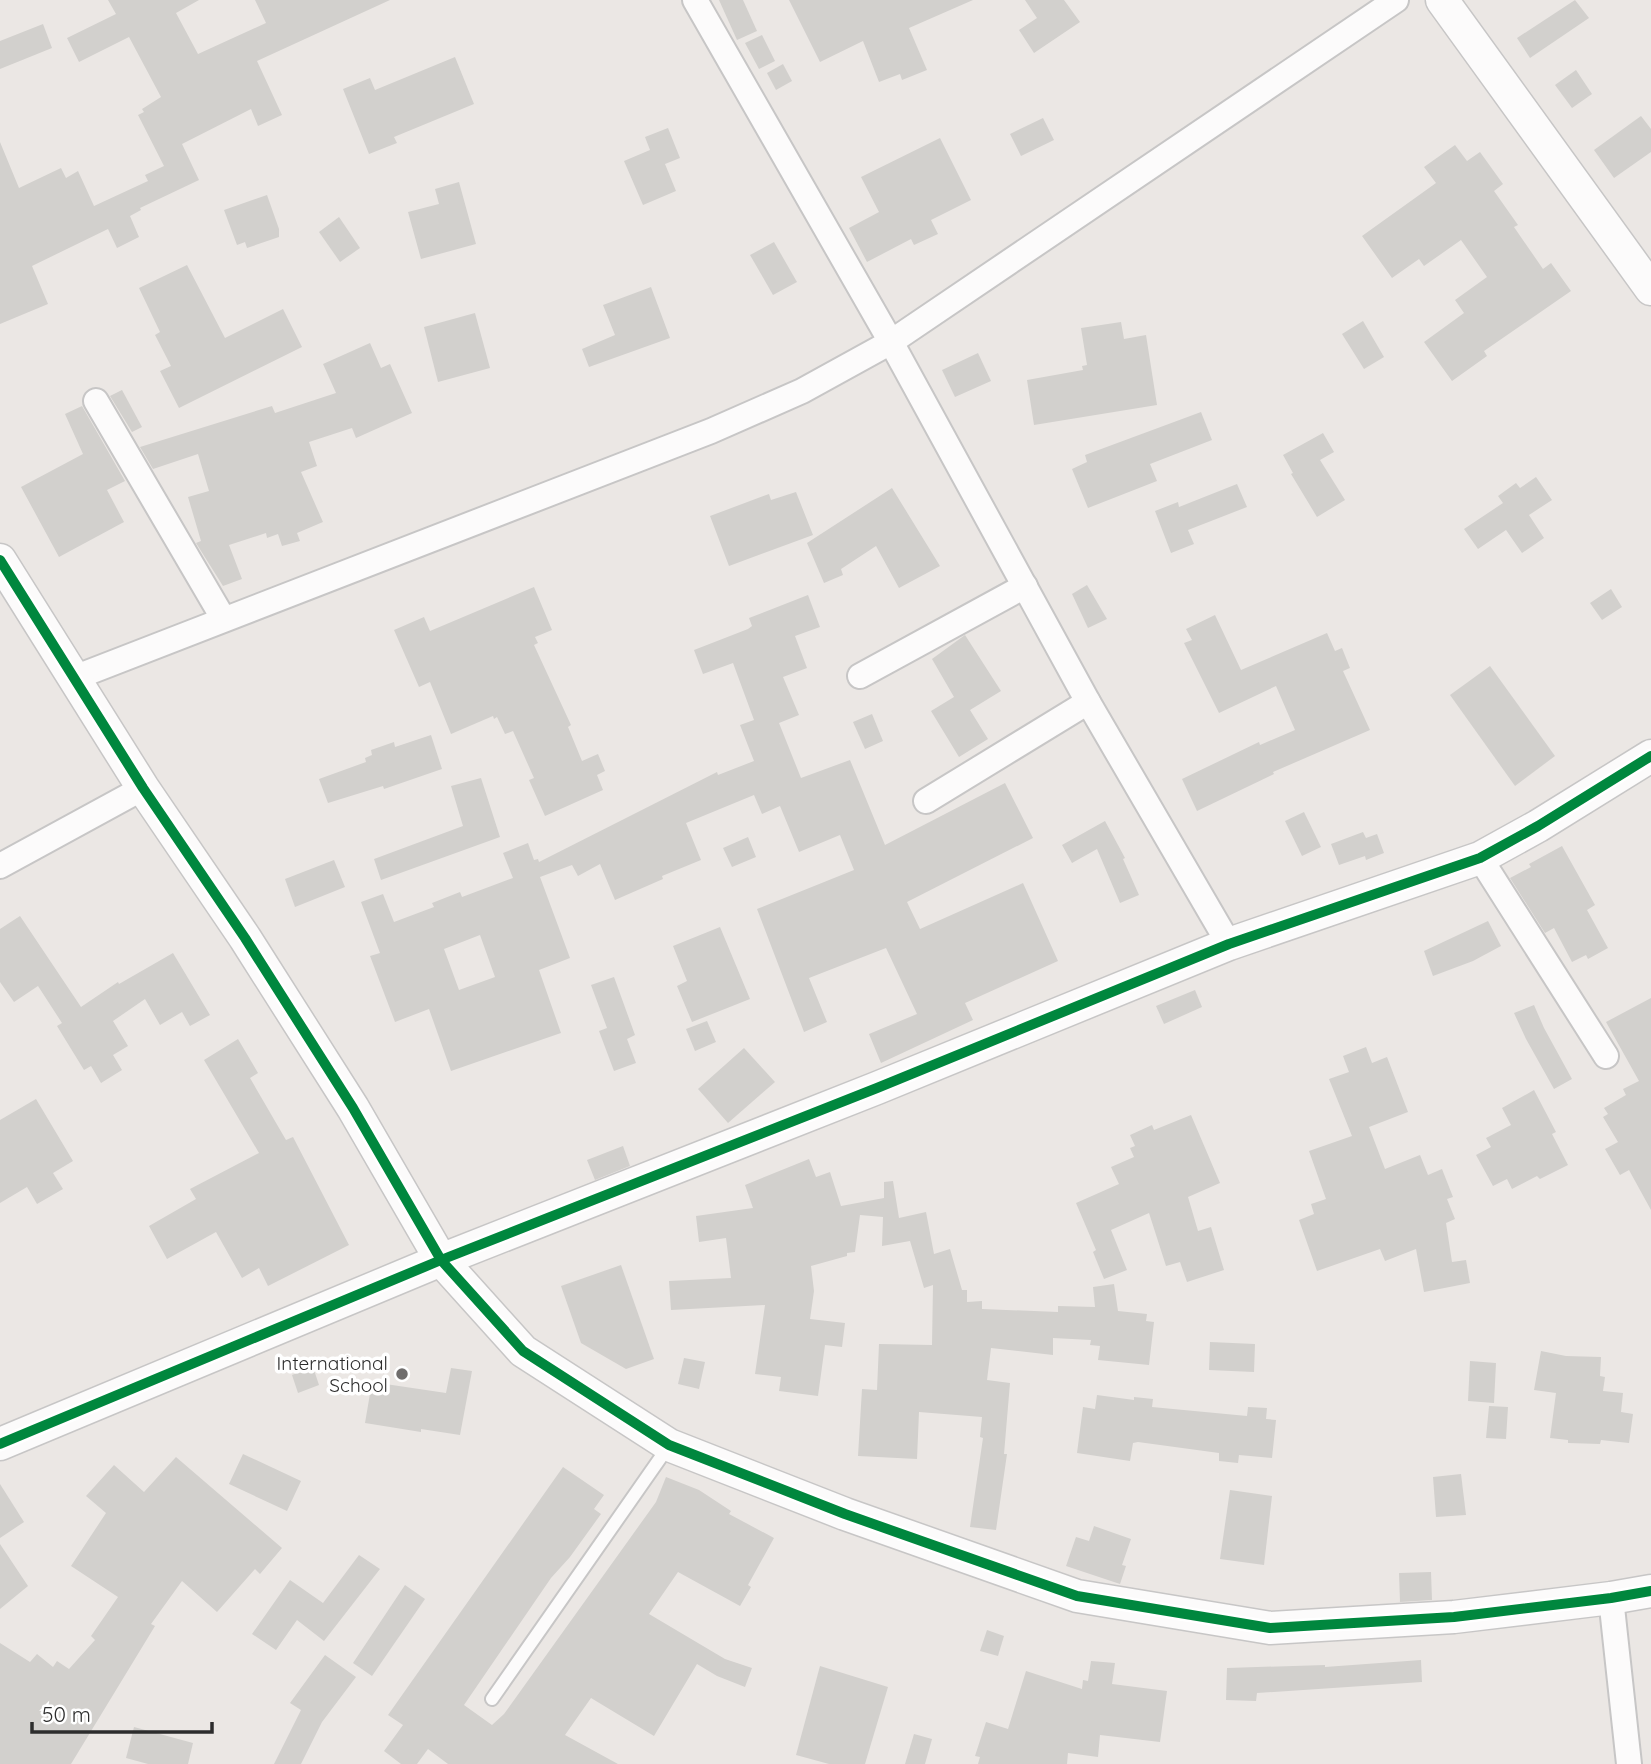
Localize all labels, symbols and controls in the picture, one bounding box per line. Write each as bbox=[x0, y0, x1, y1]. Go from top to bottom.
place label: International School bbox=[277, 1351, 388, 1397]
marker: International School bbox=[394, 1366, 410, 1382]
scale bar bbox=[32, 1690, 212, 1734]
text: 50 m bbox=[42, 1701, 91, 1727]

